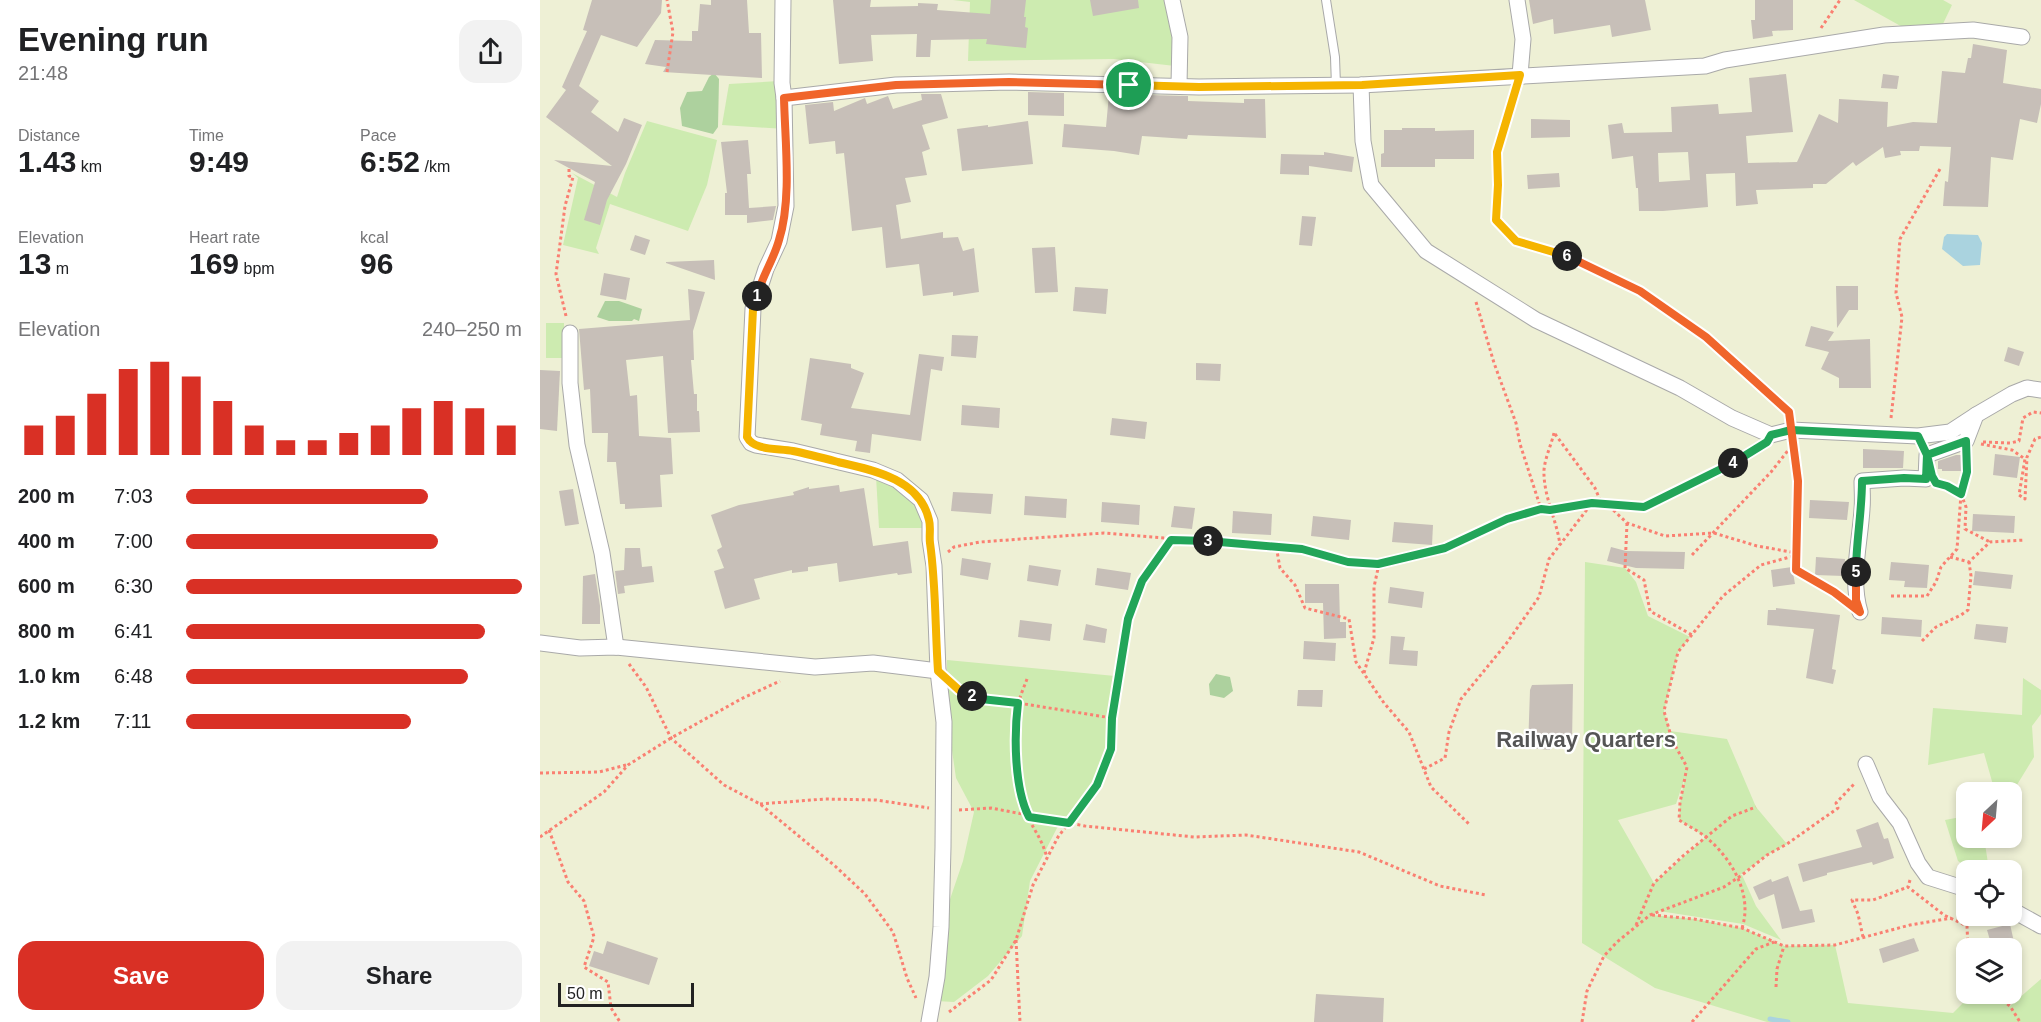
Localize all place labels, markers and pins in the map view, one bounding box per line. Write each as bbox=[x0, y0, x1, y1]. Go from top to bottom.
pin bbox=[1103, 59, 1154, 110]
pin: 6 bbox=[1552, 241, 1582, 271]
pin: 1 bbox=[742, 281, 772, 311]
pin: 4 bbox=[1718, 448, 1748, 478]
pin: 3 bbox=[1193, 526, 1223, 556]
pin: 5 bbox=[1841, 557, 1871, 587]
pin: 2 bbox=[957, 681, 987, 711]

